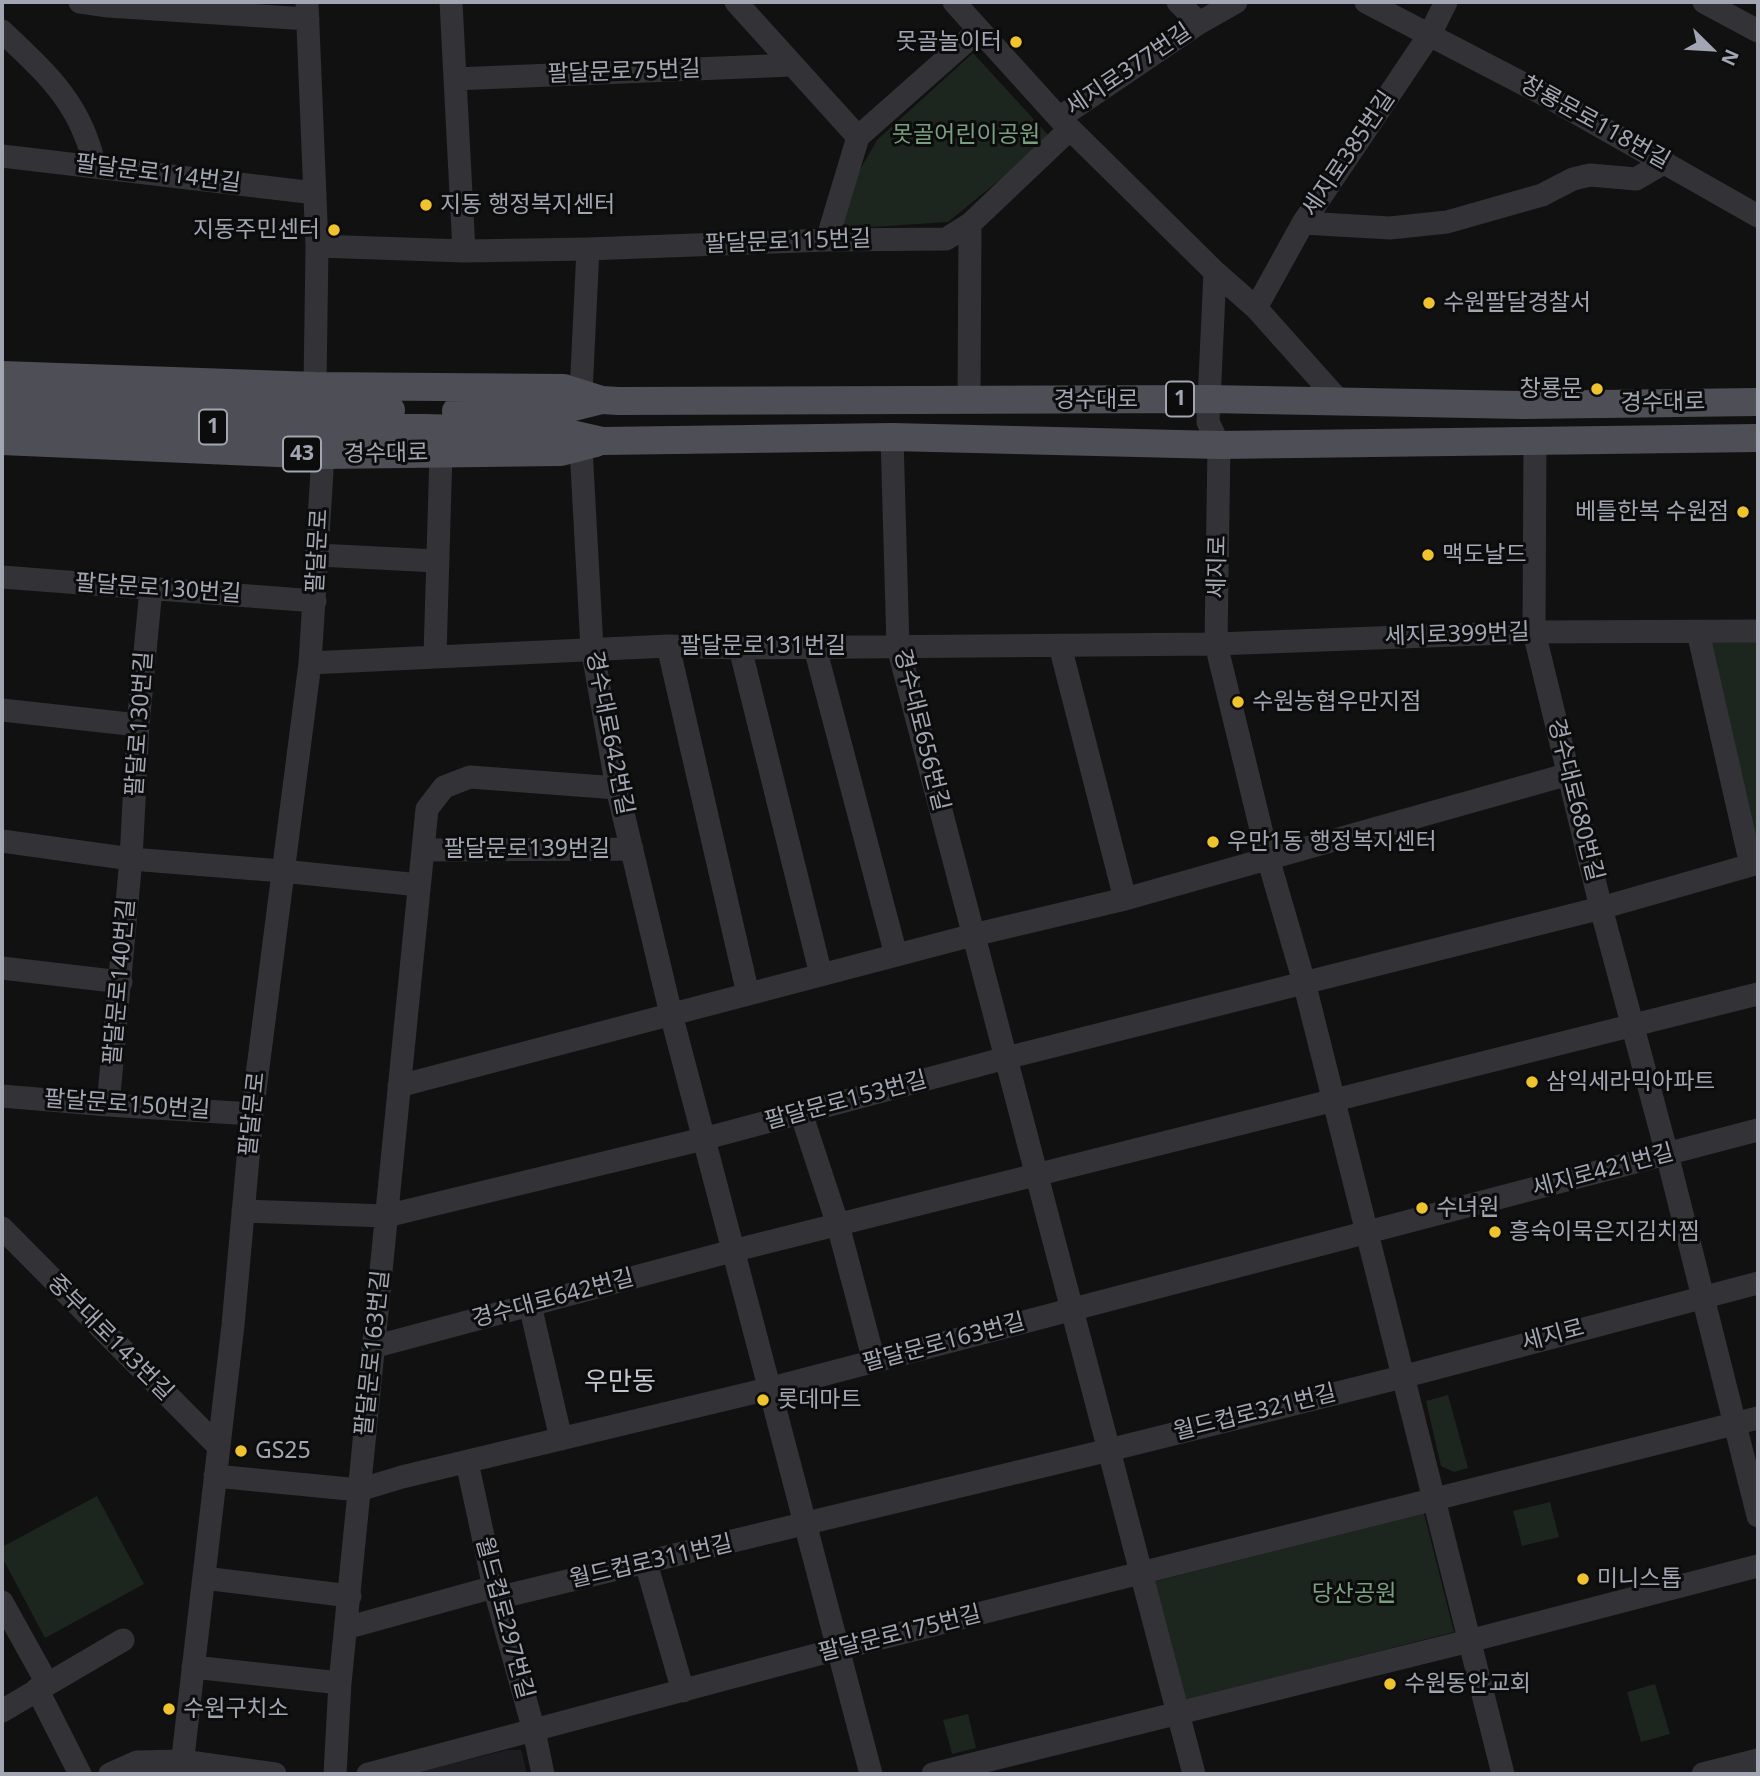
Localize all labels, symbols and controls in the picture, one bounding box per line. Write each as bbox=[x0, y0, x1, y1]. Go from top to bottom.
north arrow bbox=[1676, 14, 1746, 84]
street label: 세지로377번길 bbox=[1061, 18, 1197, 122]
place label: 못골놀이터 bbox=[896, 28, 1002, 56]
marker: 못골놀이터 bbox=[1008, 34, 1024, 50]
text: N bbox=[1715, 45, 1745, 70]
street label: 팔달문로75번길 bbox=[547, 56, 701, 88]
street label: 창룡문로118번길 bbox=[1516, 71, 1674, 175]
street label: 세지로385번길 bbox=[1297, 86, 1401, 222]
park label: 못골어린이공원 bbox=[892, 121, 1040, 149]
street label: 팔달문로114번길 bbox=[74, 150, 242, 198]
place label: 지동 행정복지센터 bbox=[440, 191, 615, 219]
marker: 지동 행정복지센터 bbox=[418, 197, 434, 213]
place label: 지동주민센터 bbox=[193, 216, 320, 244]
marker: 지동주민센터 bbox=[326, 222, 342, 238]
street label: 팔달문로115번길 bbox=[704, 225, 872, 259]
place label: 수원팔달경찰서 bbox=[1443, 289, 1591, 317]
marker: 수원팔달경찰서 bbox=[1421, 295, 1437, 311]
place label: 창룡문 bbox=[1520, 375, 1583, 403]
marker: 창룡문 bbox=[1589, 381, 1605, 397]
road number: 1 bbox=[1166, 382, 1194, 416]
street label: 경수대로 bbox=[1054, 386, 1138, 414]
street label: 경수대로 bbox=[1620, 388, 1706, 418]
road number: 1 bbox=[199, 410, 227, 444]
road number: 43 bbox=[283, 436, 321, 472]
street label: 경수대로 bbox=[343, 439, 429, 469]
place label: 베틀한복 수원점 bbox=[1575, 498, 1729, 526]
marker: 베틀한복 수원점 bbox=[1735, 504, 1751, 520]
street label: 팔달문로 bbox=[302, 508, 334, 594]
street label: 세지로 bbox=[1204, 535, 1232, 599]
place label: 맥도날드 bbox=[1442, 541, 1527, 569]
marker: 맥도날드 bbox=[1420, 547, 1436, 563]
street label: 팔달문로130번길 bbox=[74, 569, 242, 609]
street label: 세지로399번길 bbox=[1384, 619, 1530, 651]
street label: 팔달문로131번길 bbox=[680, 632, 846, 660]
street label: 경수대로656번길 bbox=[887, 646, 955, 814]
street label: 경수대로642번길 bbox=[580, 649, 638, 817]
street label: 팔달로130번길 bbox=[121, 651, 159, 797]
place label: 수원농협우만지점 bbox=[1252, 688, 1421, 716]
marker: 수원농협우만지점 bbox=[1230, 694, 1246, 710]
street label: 경수대로680번길 bbox=[1541, 716, 1609, 884]
place label: 우만1동 행정복지센터 bbox=[1227, 828, 1437, 856]
marker: 우만1동 행정복지센터 bbox=[1205, 834, 1221, 850]
street label: 팔달문로139번길 bbox=[444, 835, 610, 863]
street label: 팔달문로140번길 bbox=[99, 898, 141, 1066]
street label: 팔달문로153번길 bbox=[762, 1066, 930, 1136]
place label: 삼익세라믹아파트 bbox=[1546, 1068, 1715, 1096]
street label: 팔달문로 bbox=[235, 1070, 271, 1158]
marker: 삼익세라믹아파트 bbox=[1524, 1074, 1540, 1090]
street label: 팔달문로150번길 bbox=[43, 1085, 211, 1125]
street label: 세지로421번길 bbox=[1529, 1139, 1677, 1203]
place label: 수녀원 bbox=[1436, 1194, 1499, 1222]
marker: 수녀원 bbox=[1414, 1200, 1430, 1216]
place label: 흥숙이묵은지김치찜 bbox=[1509, 1218, 1699, 1246]
marker: 흥숙이묵은지김치찜 bbox=[1487, 1224, 1503, 1240]
street label: 경수대로642번길 bbox=[469, 1264, 637, 1334]
street label: 중부대로143번길 bbox=[41, 1269, 179, 1407]
street label: 팔달문로163번길 bbox=[351, 1269, 395, 1437]
street label: 팔달문로163번길 bbox=[860, 1308, 1028, 1378]
street label: 세지로 bbox=[1519, 1314, 1587, 1358]
district label: 우만동 bbox=[584, 1367, 656, 1399]
street label: 월드컵로321번길 bbox=[1171, 1379, 1339, 1447]
place label: 롯데마트 bbox=[777, 1386, 862, 1414]
marker: 롯데마트 bbox=[755, 1392, 771, 1408]
place label: GS25 bbox=[255, 1437, 311, 1465]
marker: GS25 bbox=[233, 1443, 249, 1459]
street label: 월드컵로311번길 bbox=[567, 1530, 735, 1594]
street label: 월드컵로297번길 bbox=[469, 1534, 539, 1702]
place label: 미니스톱 bbox=[1597, 1565, 1682, 1593]
marker: 미니스톱 bbox=[1575, 1571, 1591, 1587]
park label: 당산공원 bbox=[1312, 1580, 1396, 1608]
street label: 팔달문로175번길 bbox=[816, 1600, 984, 1668]
place label: 수원동안교회 bbox=[1404, 1670, 1531, 1698]
marker: 수원동안교회 bbox=[1382, 1676, 1398, 1692]
place label: 수원구치소 bbox=[183, 1695, 289, 1723]
marker: 수원구치소 bbox=[161, 1701, 177, 1717]

